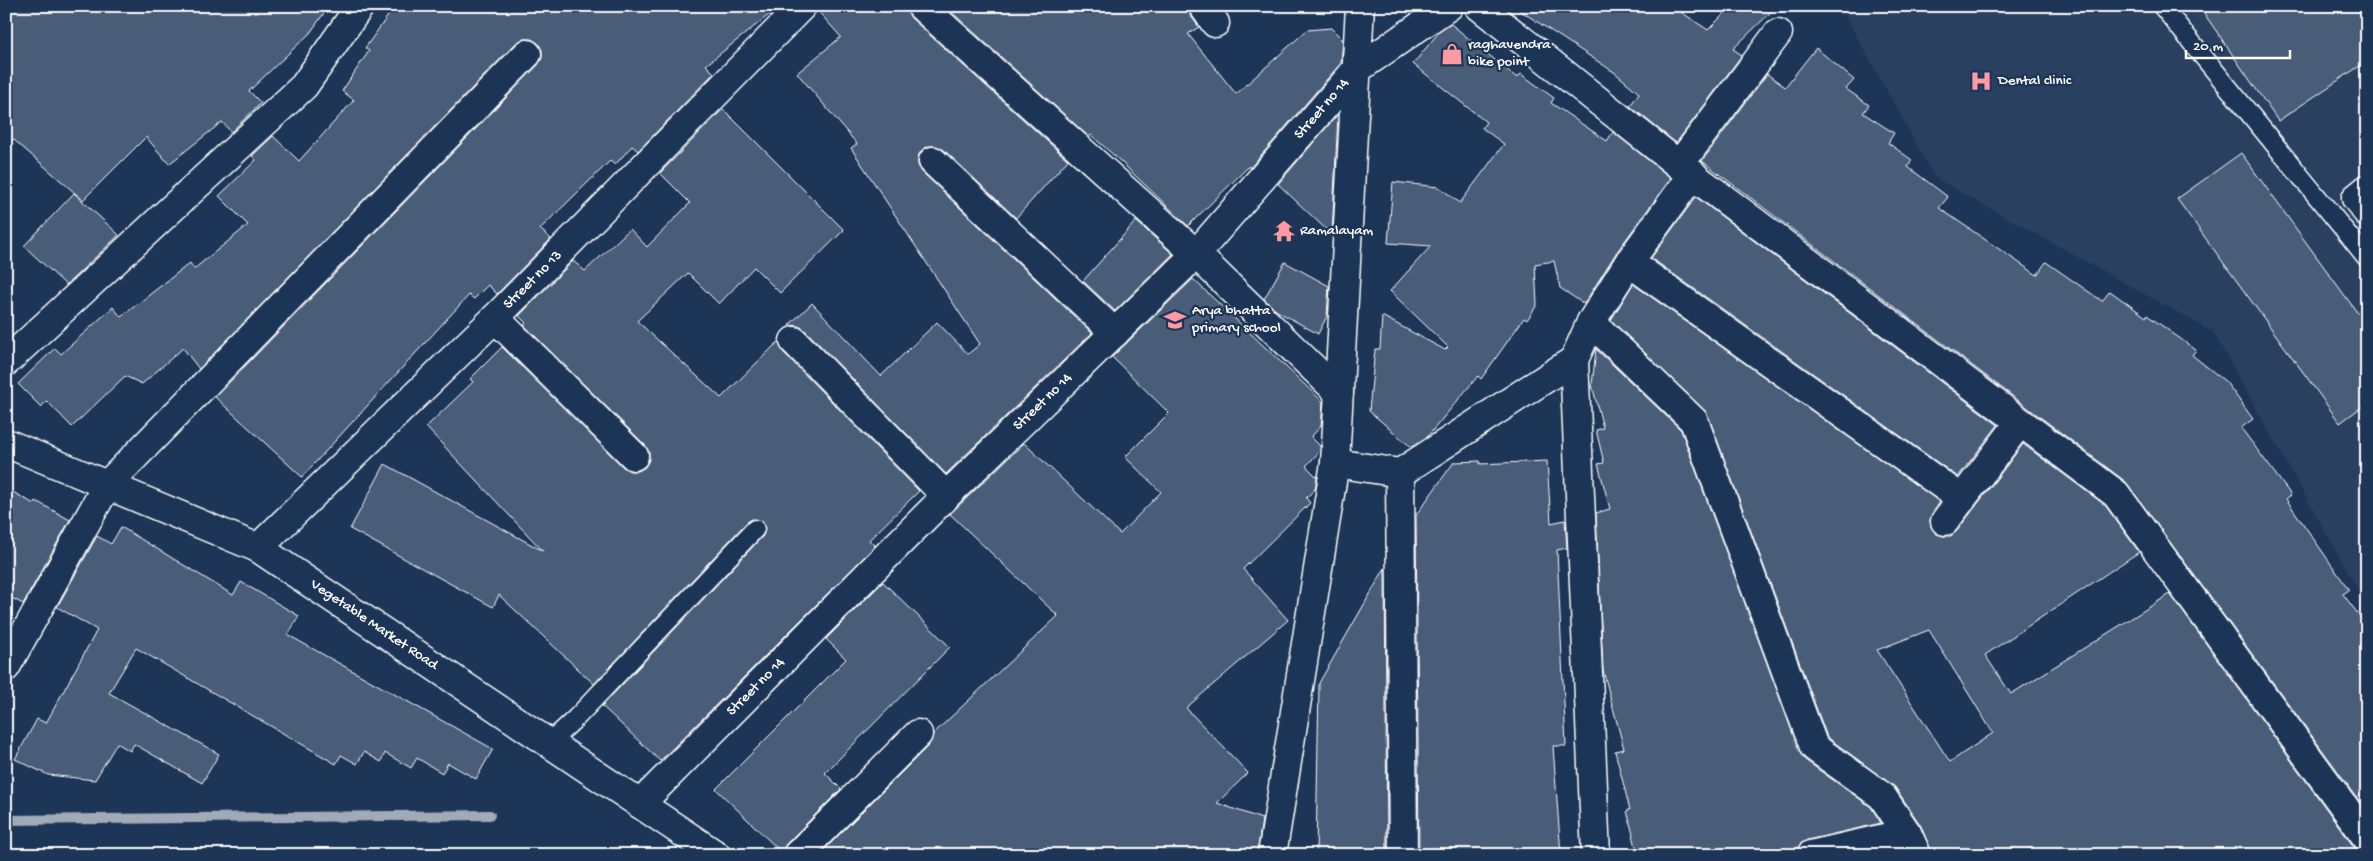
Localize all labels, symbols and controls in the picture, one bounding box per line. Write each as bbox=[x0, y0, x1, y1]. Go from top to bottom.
scale bar bbox=[2186, 28, 2289, 60]
place label: raghavendra bike point bbox=[1468, 36, 1551, 71]
text: 20 m bbox=[2193, 38, 2223, 56]
shop icon: raghavendra bike point bbox=[1439, 41, 1465, 67]
hospital icon: Dental clinic bbox=[1968, 68, 1994, 94]
place label: Dental clinic bbox=[1997, 72, 2072, 90]
street label: Street no 14 bbox=[1291, 75, 1353, 143]
temple icon: Ramalayam bbox=[1271, 218, 1297, 244]
place label: Ramalayam bbox=[1300, 222, 1374, 240]
street label: Street no 13 bbox=[500, 247, 566, 313]
place label: Arya bhatta primary school bbox=[1191, 302, 1281, 337]
school or university icon: Arya bhatta primary school bbox=[1162, 307, 1188, 333]
street label: Street no 14 bbox=[1010, 369, 1076, 435]
street label: Vegetable Market Road bbox=[306, 575, 442, 675]
street label: Street no 14 bbox=[723, 654, 789, 720]

